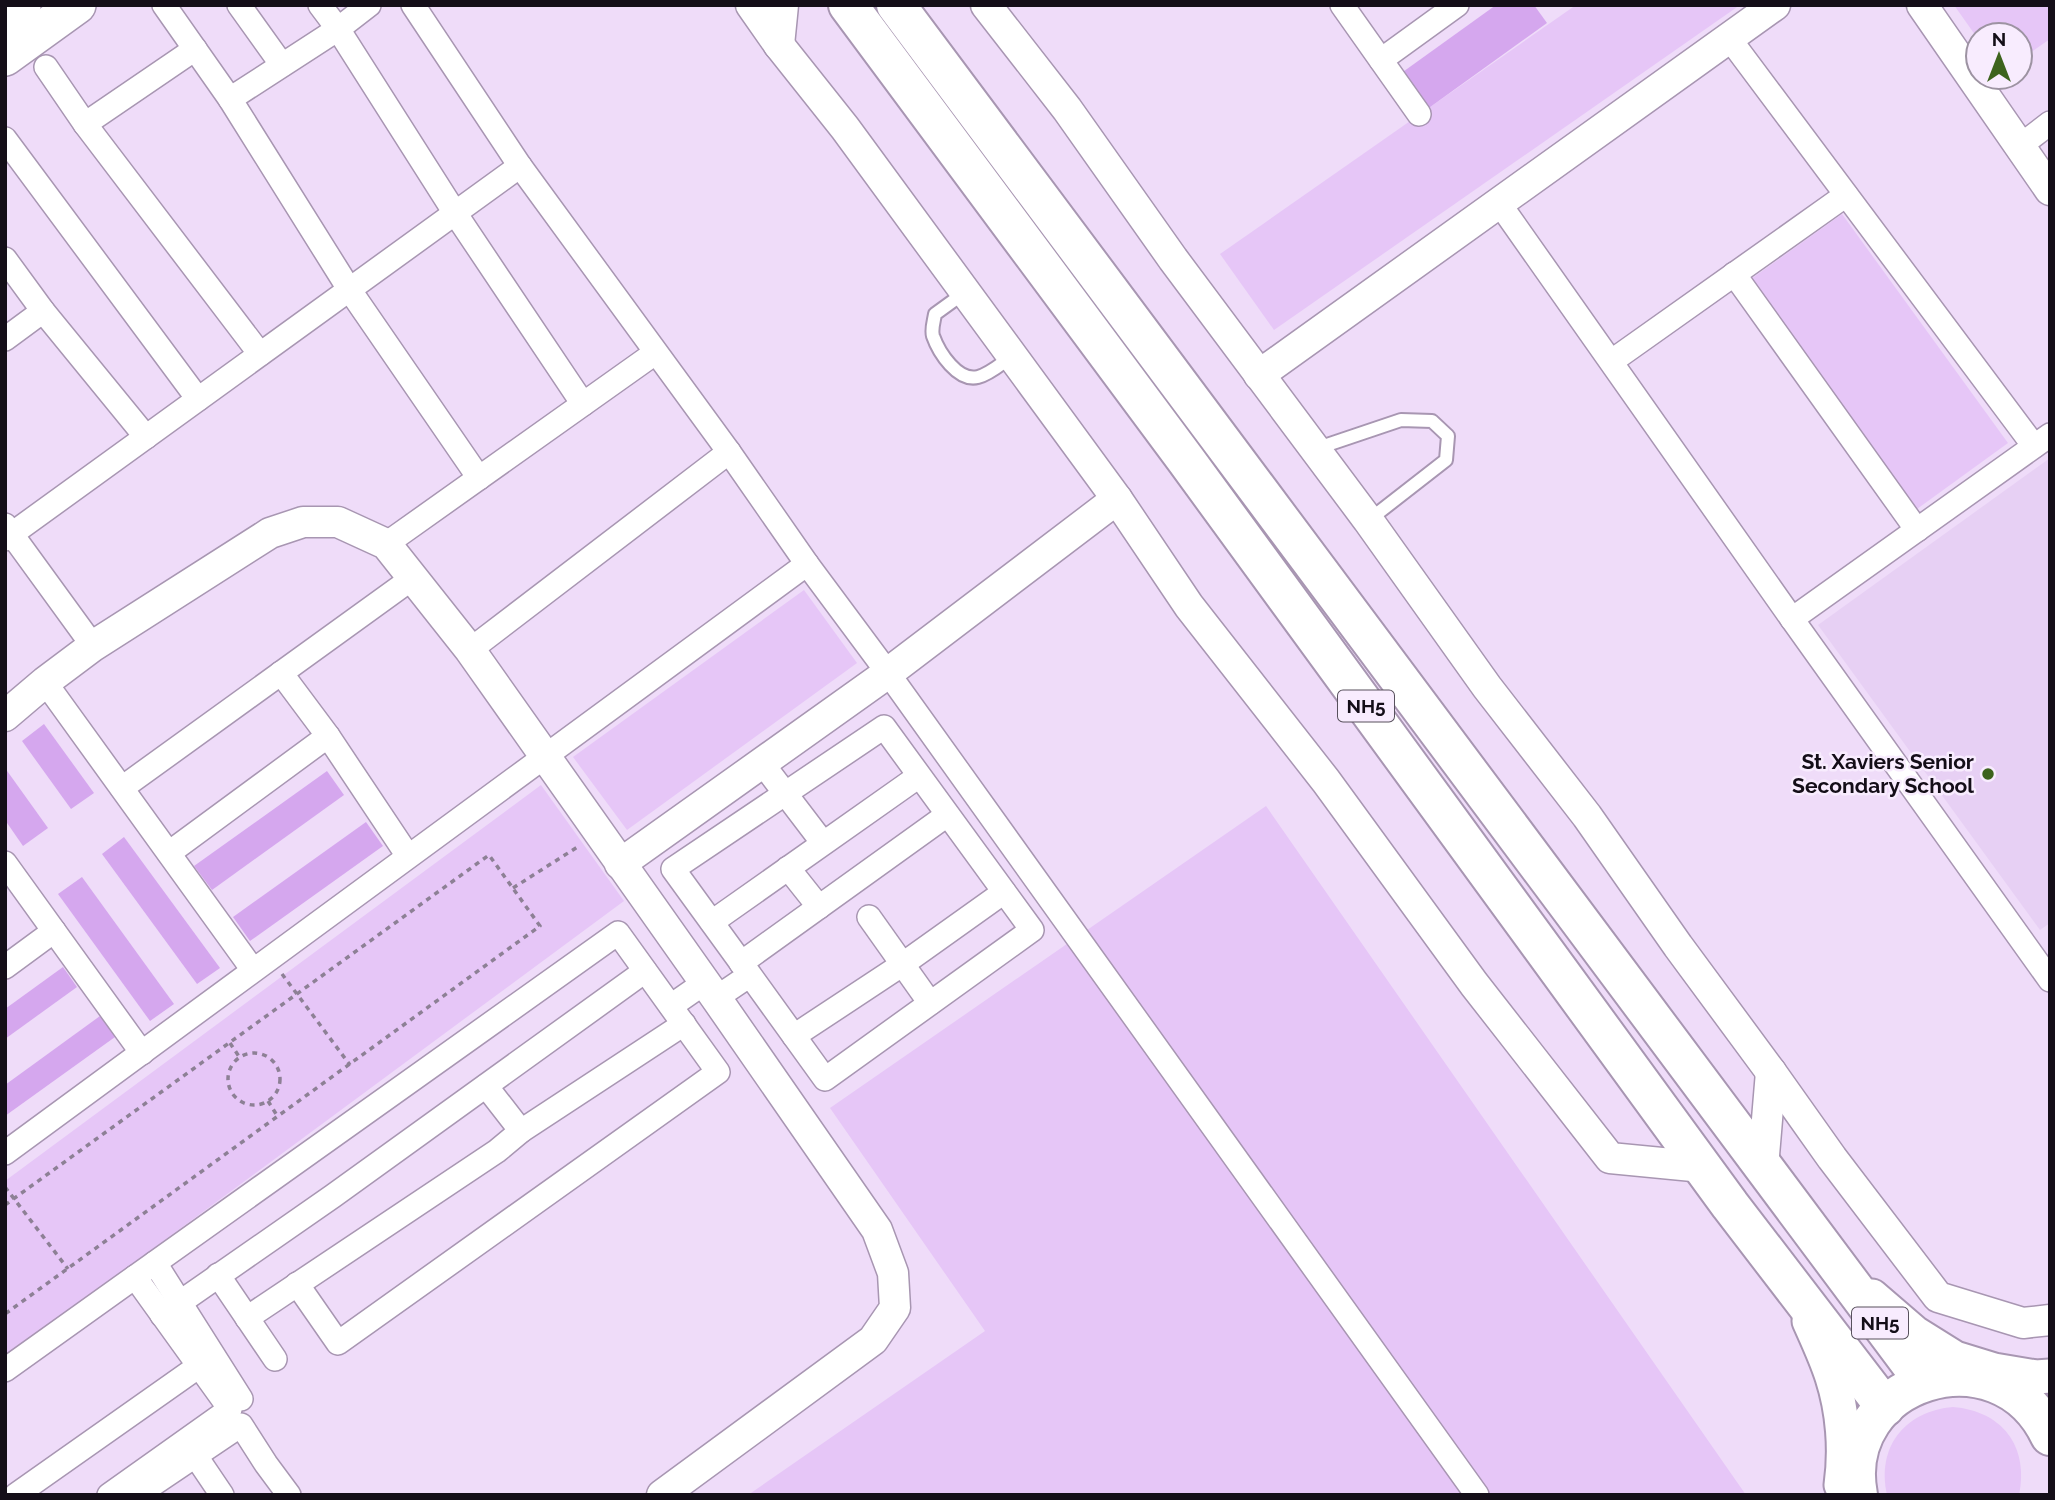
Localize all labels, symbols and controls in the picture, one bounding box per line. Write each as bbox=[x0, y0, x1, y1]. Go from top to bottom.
north arrow bbox=[1964, 21, 2034, 91]
text: N bbox=[1992, 28, 2006, 50]
road number: NH5 bbox=[1338, 691, 1394, 722]
place label: St. Xaviers Senior Secondary School bbox=[1792, 749, 1974, 798]
marker: St. Xaviers Senior Secondary School bbox=[1980, 766, 1996, 782]
road number: NH5 bbox=[1852, 1308, 1908, 1338]

